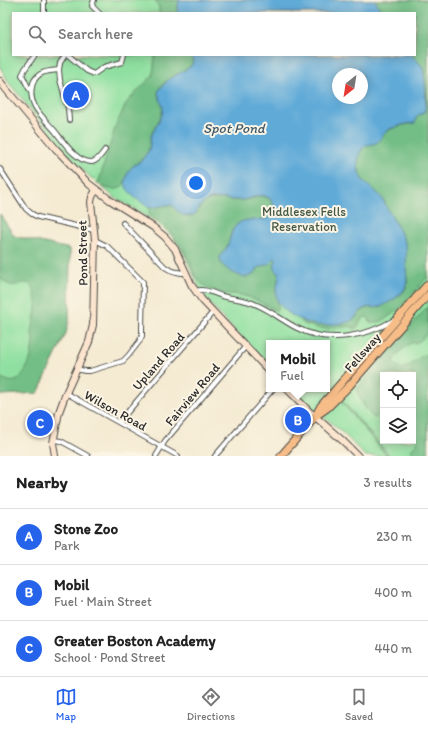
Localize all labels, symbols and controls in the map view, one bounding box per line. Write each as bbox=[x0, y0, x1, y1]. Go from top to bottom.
search box bbox=[12, 12, 416, 56]
icon: search bbox=[26, 23, 48, 45]
text: Search here bbox=[58, 25, 133, 43]
north arrow bbox=[332, 68, 368, 104]
pin: A bbox=[63, 80, 89, 110]
water label: Spot Pond bbox=[203, 120, 266, 137]
your location bbox=[186, 173, 206, 193]
park label: Middlesex Fells Reservation bbox=[262, 204, 346, 234]
street label: Pond Street bbox=[74, 220, 91, 286]
street label: Upland Road bbox=[129, 329, 188, 393]
street label: Fellsway bbox=[341, 330, 383, 375]
popup bbox=[266, 340, 330, 392]
text: Mobil bbox=[280, 350, 316, 368]
street label: Fairview Road bbox=[162, 360, 223, 429]
text: Fuel bbox=[280, 368, 304, 383]
map controls bbox=[380, 372, 416, 444]
button: locate bbox=[380, 372, 416, 408]
street label: Wilson Road bbox=[82, 387, 150, 434]
pin: B bbox=[285, 405, 311, 435]
pin: C bbox=[27, 408, 53, 438]
button: layers bbox=[380, 408, 416, 444]
text: Nearby bbox=[16, 472, 68, 492]
text: 3 results bbox=[363, 475, 412, 490]
text: Stone Zoo bbox=[54, 520, 118, 538]
text: A bbox=[25, 529, 33, 544]
text: 230 m bbox=[376, 529, 412, 544]
text: Park bbox=[54, 538, 80, 553]
text: Mobil bbox=[54, 576, 89, 594]
text: B bbox=[25, 585, 33, 600]
text: 400 m bbox=[374, 585, 412, 600]
text: Fuel · Main Street bbox=[54, 594, 152, 609]
text: Greater Boston Academy bbox=[54, 632, 215, 650]
text: C bbox=[25, 641, 33, 656]
text: 440 m bbox=[375, 641, 412, 656]
text: School · Pond Street bbox=[54, 650, 165, 665]
tab: Map bbox=[55, 686, 77, 723]
tab: Directions bbox=[187, 686, 235, 723]
tab: Saved bbox=[345, 686, 373, 723]

